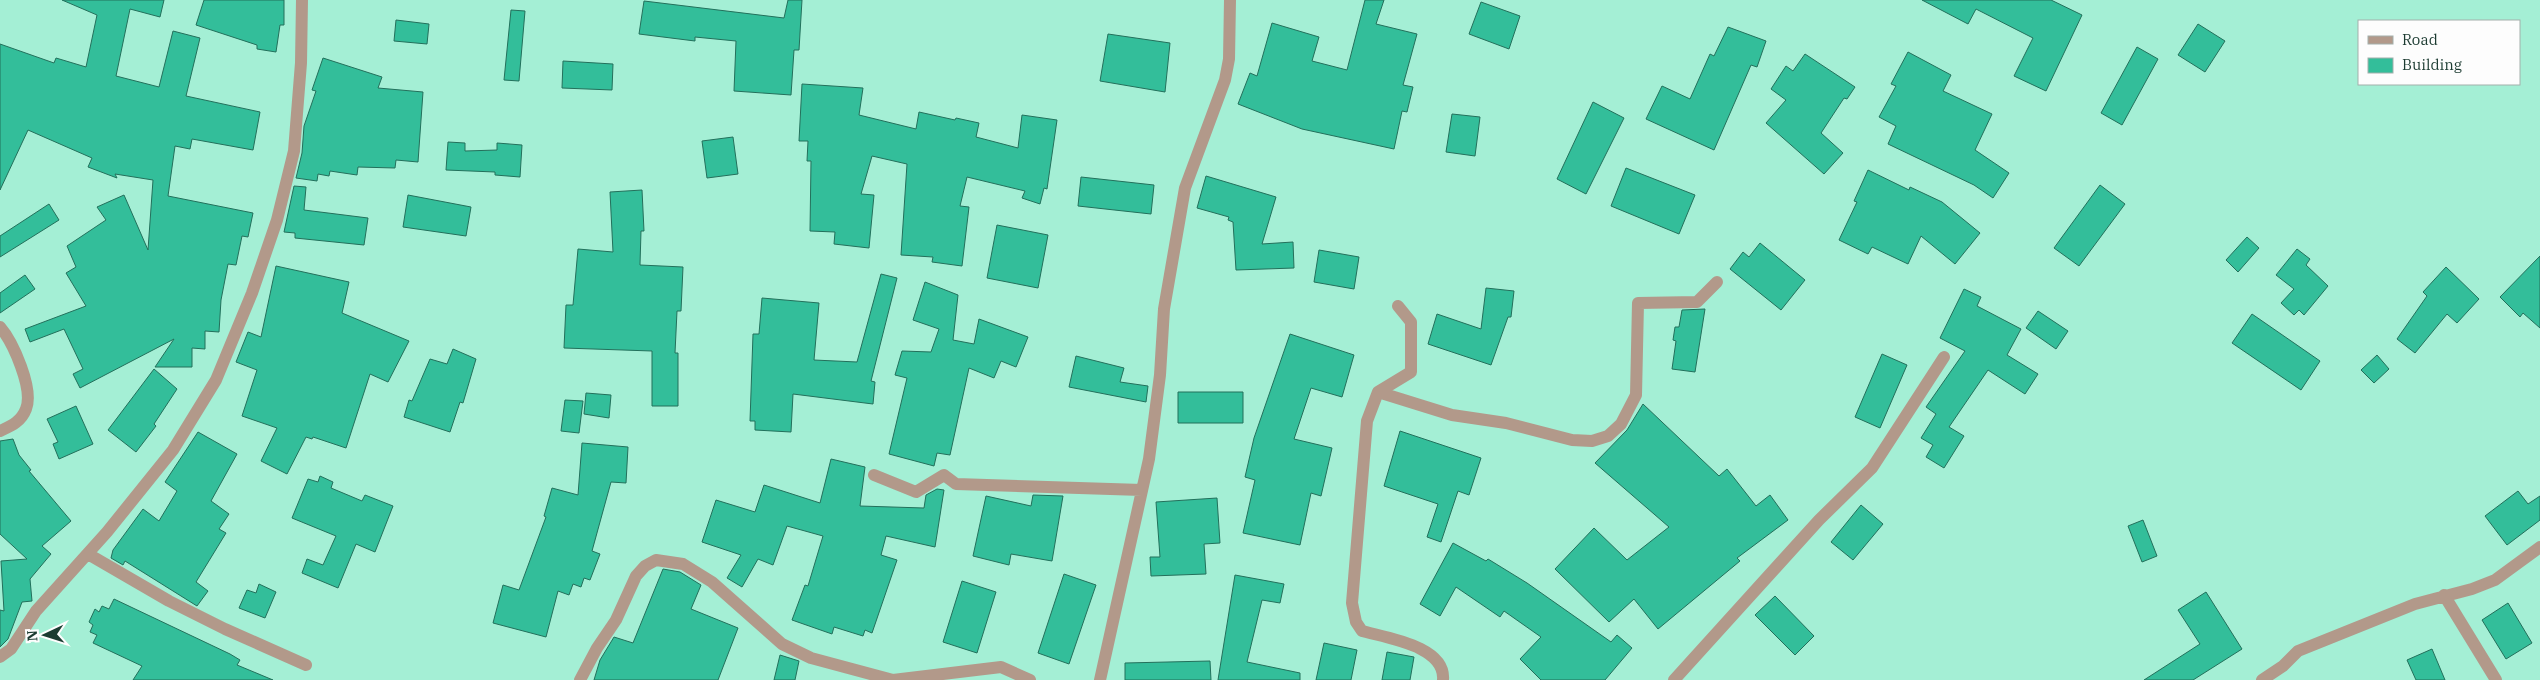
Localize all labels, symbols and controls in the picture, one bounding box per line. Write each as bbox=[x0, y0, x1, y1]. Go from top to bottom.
legend bbox=[2358, 20, 2520, 85]
text: Road bbox=[2402, 30, 2438, 49]
text: Building bbox=[2402, 55, 2462, 74]
north arrow bbox=[20, 610, 70, 660]
text: N bbox=[23, 630, 41, 642]

